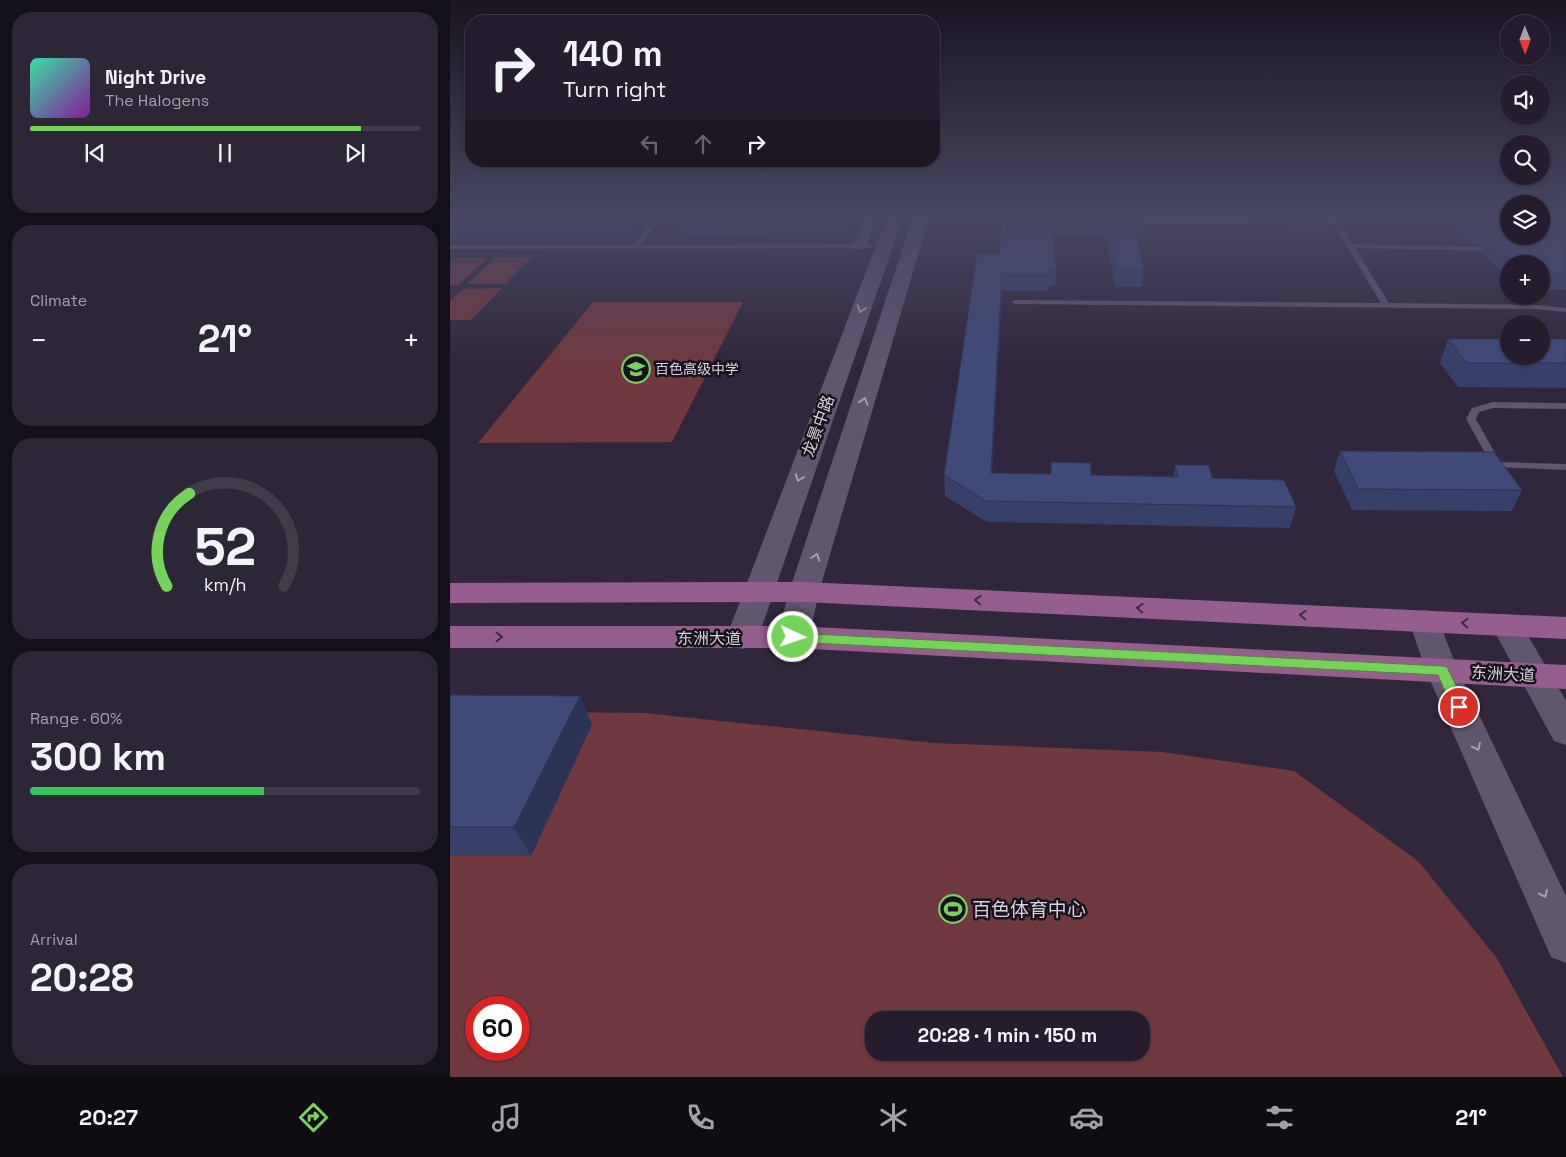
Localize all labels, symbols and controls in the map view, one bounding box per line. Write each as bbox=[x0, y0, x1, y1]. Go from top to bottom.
north arrow bbox=[1500, 15, 1550, 65]
map controls bbox=[1500, 15, 1550, 365]
text: 140 m bbox=[563, 32, 663, 76]
icon: right bbox=[480, 35, 545, 100]
text: Night Drive bbox=[105, 65, 206, 90]
text: Turn right bbox=[563, 75, 666, 103]
button: sound bbox=[1500, 75, 1550, 125]
text: The Halogens bbox=[105, 90, 209, 111]
icon: left bbox=[636, 130, 664, 158]
icon: ahead bbox=[689, 130, 717, 158]
icon: right bbox=[742, 130, 770, 158]
button: search bbox=[1500, 135, 1550, 185]
icon: previous bbox=[81, 139, 109, 167]
icon: pause bbox=[211, 139, 239, 167]
icon: next bbox=[341, 139, 369, 167]
button: layers bbox=[1500, 195, 1550, 245]
button: + bbox=[1500, 255, 1550, 305]
text: Climate bbox=[30, 290, 87, 311]
one-way arrow bbox=[857, 305, 867, 313]
text: 21° bbox=[198, 315, 252, 363]
button: − bbox=[1500, 315, 1550, 365]
text: − bbox=[30, 322, 47, 358]
text: + bbox=[403, 322, 420, 358]
school or university icon: 百色高级中学 bbox=[621, 354, 651, 384]
place label: 百色高级中学 bbox=[655, 360, 739, 378]
street label: 龙景中路 bbox=[797, 392, 839, 460]
one-way arrow bbox=[859, 398, 869, 406]
one-way arrow bbox=[795, 474, 805, 482]
text: 52 bbox=[194, 514, 256, 580]
one-way arrow bbox=[810, 553, 820, 561]
text: km/h bbox=[204, 573, 246, 596]
one-way arrow bbox=[974, 595, 982, 606]
one-way arrow bbox=[1136, 603, 1144, 613]
position arrow bbox=[766, 610, 818, 662]
one-way arrow bbox=[1298, 610, 1306, 621]
one-way arrow bbox=[1461, 618, 1468, 628]
street label: 东洲大道 bbox=[677, 628, 741, 649]
one-way arrow bbox=[495, 632, 503, 642]
street label: 东洲大道 bbox=[1470, 662, 1536, 686]
pin bbox=[1438, 686, 1480, 728]
icon: arrive bbox=[1445, 693, 1473, 721]
text: Range · 60% bbox=[30, 708, 122, 729]
text: 300 km bbox=[30, 733, 166, 781]
one-way arrow bbox=[1470, 742, 1481, 751]
one-way arrow bbox=[1538, 889, 1548, 898]
sports icon: 百色体育中心 bbox=[938, 894, 968, 924]
place label: 百色体育中心 bbox=[972, 897, 1086, 922]
text: Arrival bbox=[30, 929, 78, 950]
text: 20:28 bbox=[30, 954, 134, 1002]
speed limit sign: 60 bbox=[465, 996, 530, 1061]
text: 20:28 · 1 min · 150 m bbox=[918, 1023, 1097, 1048]
icon: directions bbox=[296, 1100, 331, 1135]
icon: music bbox=[489, 1100, 524, 1135]
icon: phone bbox=[683, 1100, 718, 1135]
icon: climate bbox=[876, 1100, 911, 1135]
icon: car bbox=[1069, 1100, 1104, 1135]
icon: filters bbox=[1262, 1100, 1297, 1135]
text: 20:27 bbox=[79, 1103, 138, 1131]
text: 21° bbox=[1455, 1103, 1487, 1131]

